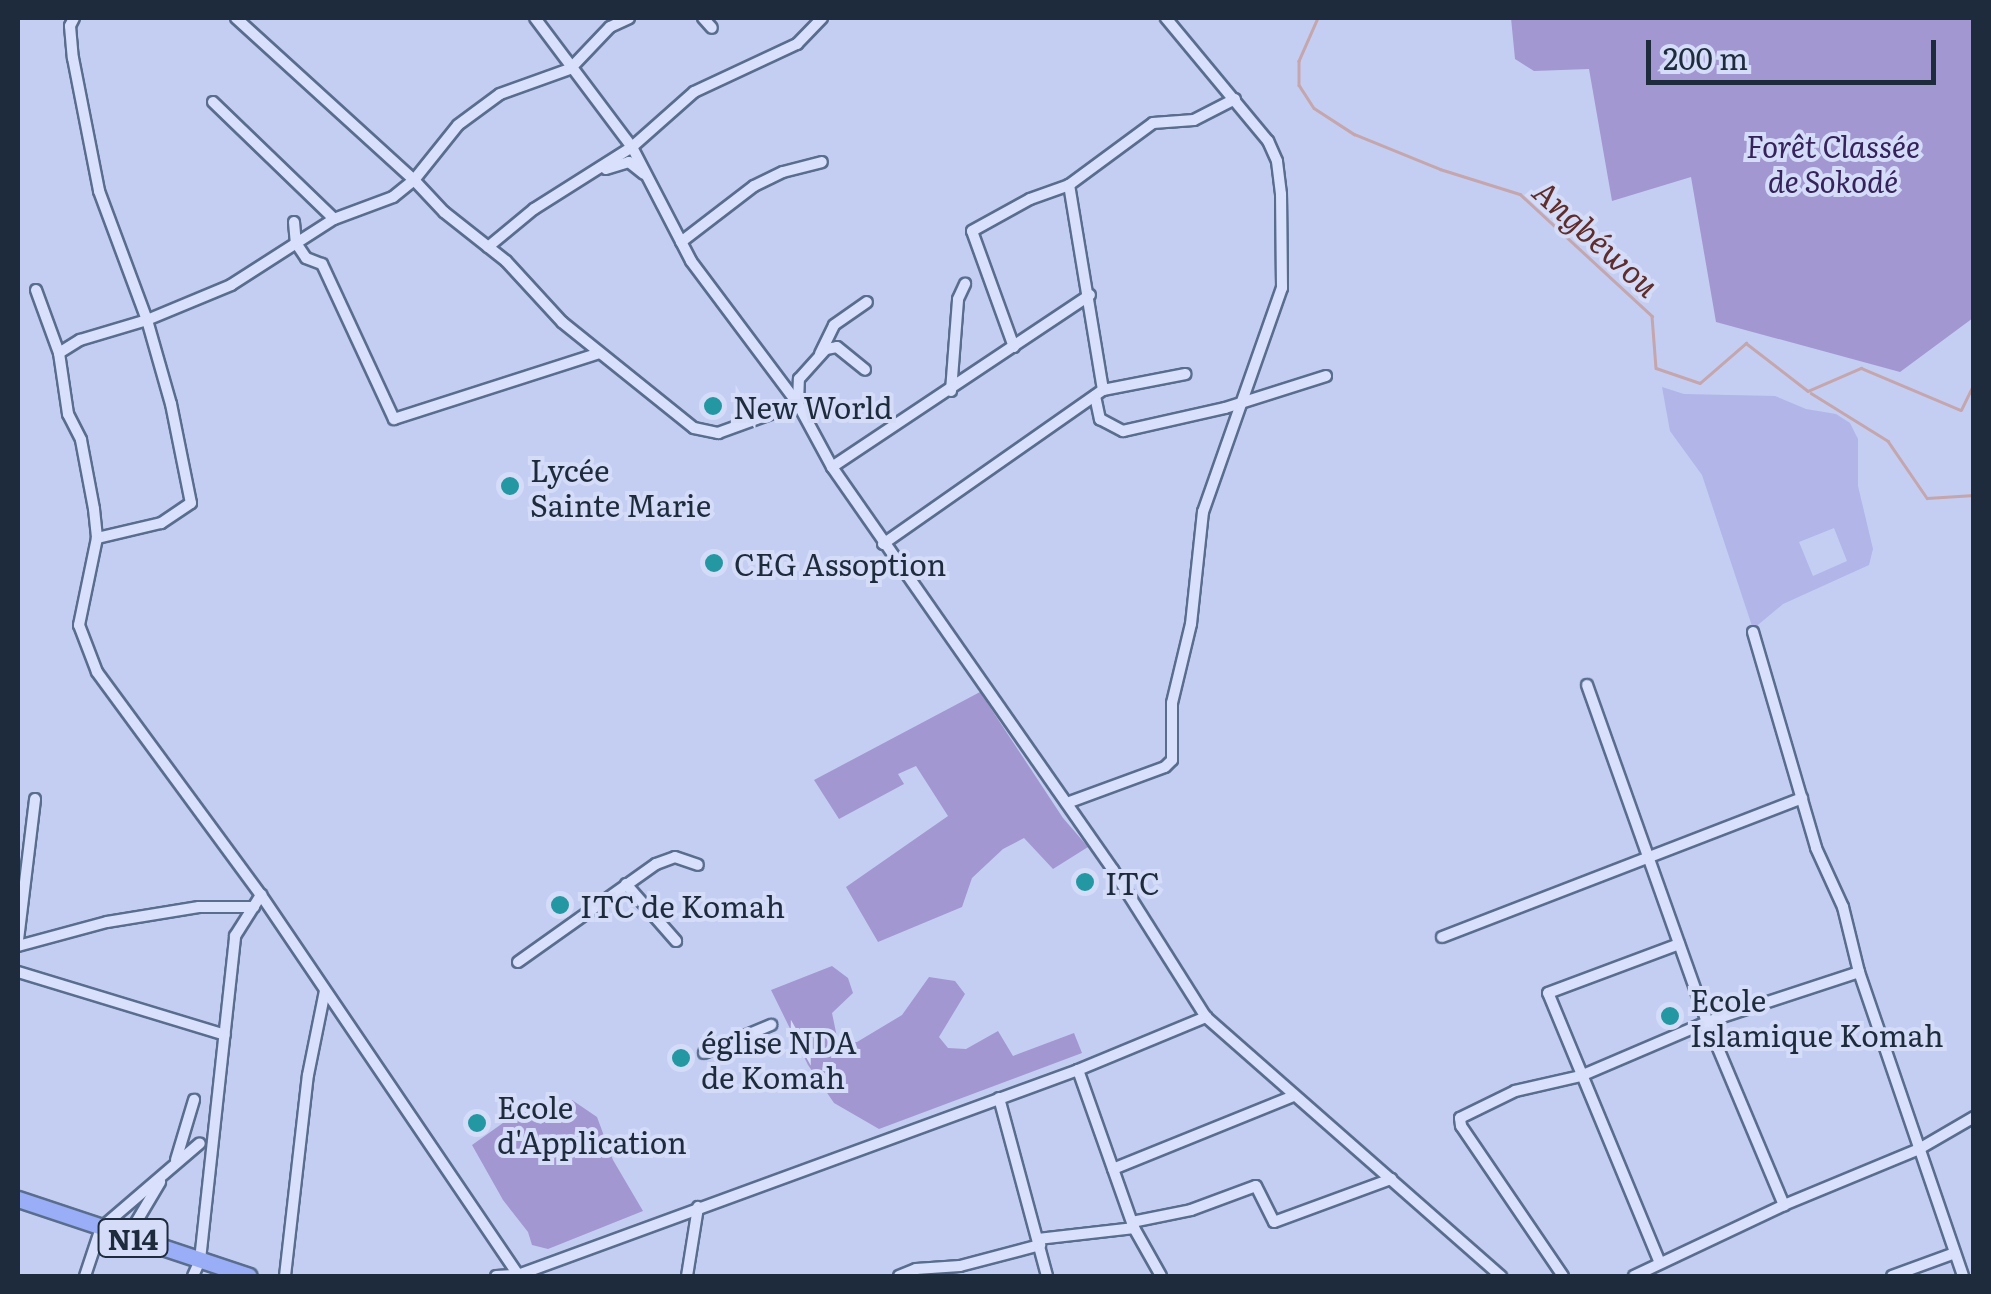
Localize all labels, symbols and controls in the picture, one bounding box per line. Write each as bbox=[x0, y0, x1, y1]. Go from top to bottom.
scale bar bbox=[1651, 20, 1941, 82]
text: 200 m bbox=[1663, 35, 1748, 79]
park label: Forêt Classée de Sokodé bbox=[1746, 127, 1920, 198]
water label: Angbéwou bbox=[1526, 171, 1668, 303]
place label: New World bbox=[733, 388, 893, 424]
marker: New World bbox=[702, 395, 724, 417]
place label: Lycée Sainte Marie bbox=[530, 451, 711, 522]
marker: Lycée Sainte Marie bbox=[499, 475, 521, 497]
place label: CEG Assoption bbox=[734, 545, 946, 581]
marker: CEG Assoption bbox=[703, 552, 725, 574]
place label: ITC bbox=[1105, 864, 1160, 900]
marker: ITC bbox=[1074, 871, 1096, 893]
place label: ITC de Komah bbox=[580, 887, 785, 923]
marker: ITC de Komah bbox=[549, 894, 571, 916]
place label: Ecole Islamique Komah bbox=[1690, 981, 1944, 1052]
marker: Ecole Islamique Komah bbox=[1659, 1005, 1681, 1027]
place label: église NDA de Komah bbox=[701, 1023, 857, 1094]
marker: église NDA de Komah bbox=[670, 1047, 692, 1069]
place label: Ecole d'Application bbox=[497, 1088, 687, 1158]
marker: Ecole d'Application bbox=[466, 1112, 488, 1134]
road number: N14 bbox=[96, 1215, 170, 1261]

